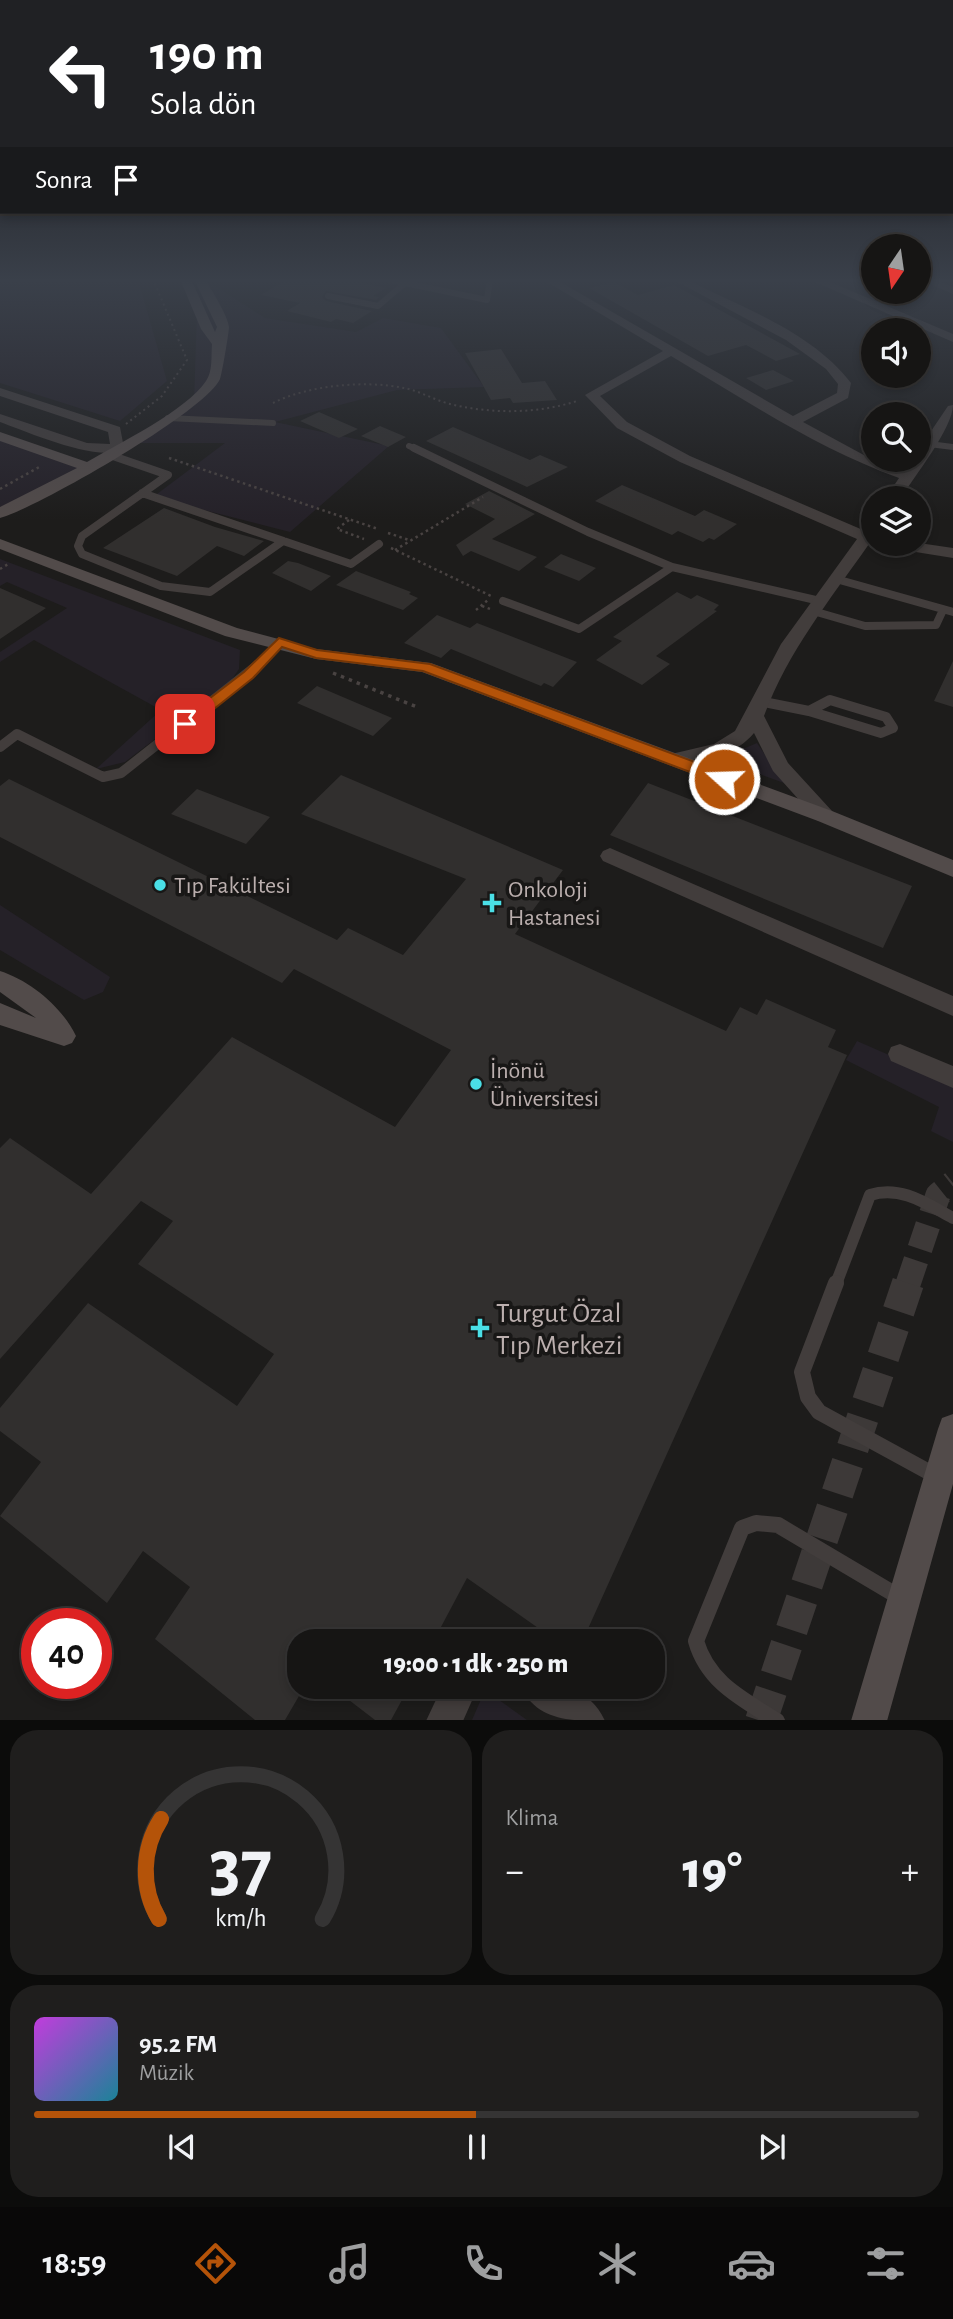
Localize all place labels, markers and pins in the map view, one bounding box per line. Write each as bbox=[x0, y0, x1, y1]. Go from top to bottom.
pin bbox=[155, 694, 215, 754]
place label: Tıp Fakültesi bbox=[174, 874, 291, 898]
marker: Tıp Fakültesi bbox=[152, 877, 168, 893]
place label: Onkoloji Hastanesi bbox=[508, 878, 601, 930]
marker: Onkoloji Hastanesi bbox=[482, 893, 502, 913]
place label: İnönü Üniversitesi bbox=[490, 1058, 599, 1111]
marker: İnönü Üniversitesi bbox=[468, 1076, 484, 1092]
place label: Turgut Özal Tıp Merkezi bbox=[496, 1298, 622, 1360]
marker: Turgut Özal Tıp Merkezi bbox=[470, 1318, 490, 1338]

